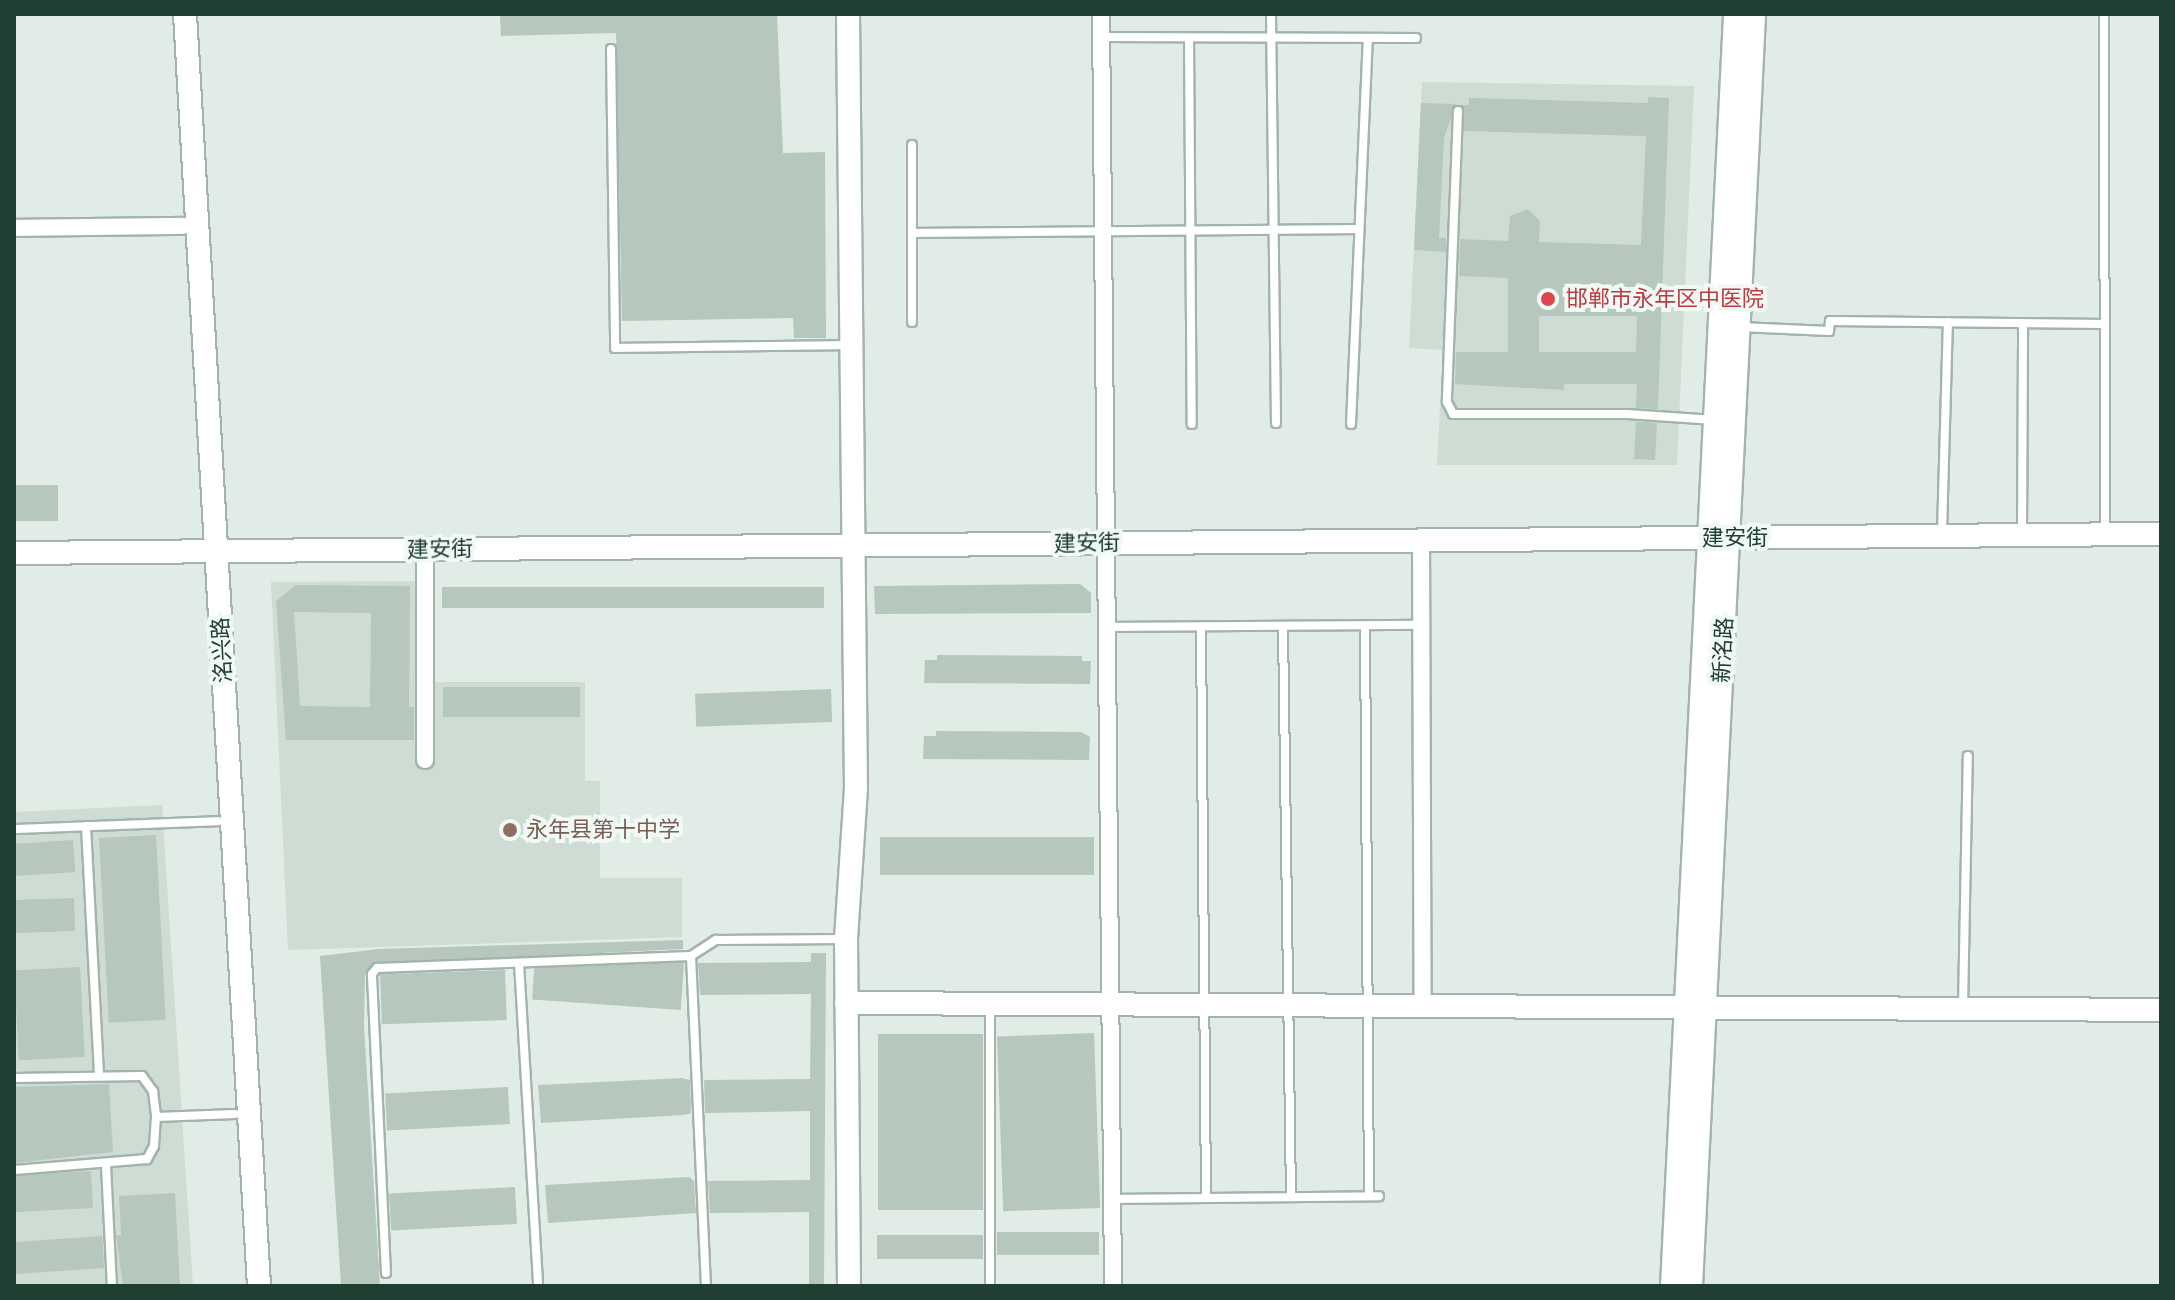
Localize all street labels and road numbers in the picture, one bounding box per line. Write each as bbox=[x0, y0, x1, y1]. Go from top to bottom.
street label: 建安街 bbox=[1702, 525, 1768, 551]
street label: 建安街 bbox=[1054, 529, 1120, 557]
street label: 建安街 bbox=[407, 535, 473, 563]
street label: 洺兴路 bbox=[207, 616, 237, 684]
street label: 新洺路 bbox=[1708, 616, 1738, 684]

